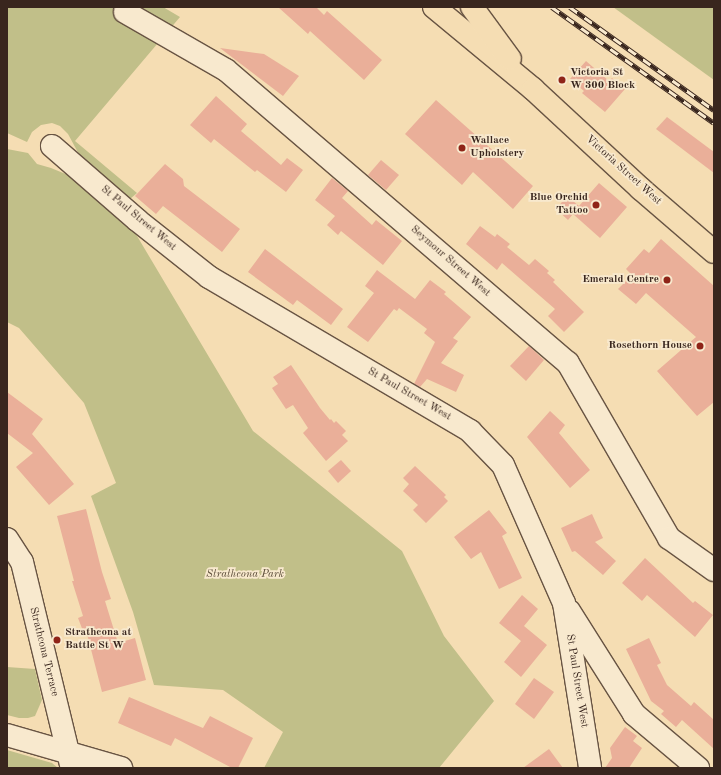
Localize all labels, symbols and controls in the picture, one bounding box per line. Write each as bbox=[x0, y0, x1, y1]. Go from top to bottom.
place label: Victoria St W 300 Block bbox=[570, 67, 635, 93]
marker: Victoria St W 300 Block bbox=[557, 75, 567, 85]
street label: Victoria Street West bbox=[582, 133, 664, 209]
place label: Wallace Upholstery bbox=[470, 135, 524, 161]
marker: Wallace Upholstery bbox=[457, 143, 467, 153]
street label: St Paul Street West bbox=[97, 184, 179, 254]
place label: Blue Orchid Tattoo bbox=[529, 192, 588, 218]
marker: Blue Orchid Tattoo bbox=[591, 200, 601, 210]
street label: Seymour Street West bbox=[407, 224, 493, 300]
place label: Emerald Centre bbox=[582, 273, 659, 287]
marker: Emerald Centre bbox=[662, 275, 672, 285]
place label: Rosethorn House bbox=[608, 339, 692, 353]
marker: Rosethorn House bbox=[695, 341, 705, 351]
street label: St Paul Street West bbox=[365, 366, 453, 424]
park label: Strathcona Park bbox=[206, 568, 284, 582]
street label: Strathcona Terrace bbox=[26, 606, 60, 698]
place label: Strathcona at Battle St W bbox=[65, 627, 131, 653]
street label: St Paul Street West bbox=[562, 633, 590, 729]
marker: Strathcona at Battle St W bbox=[52, 635, 62, 645]

